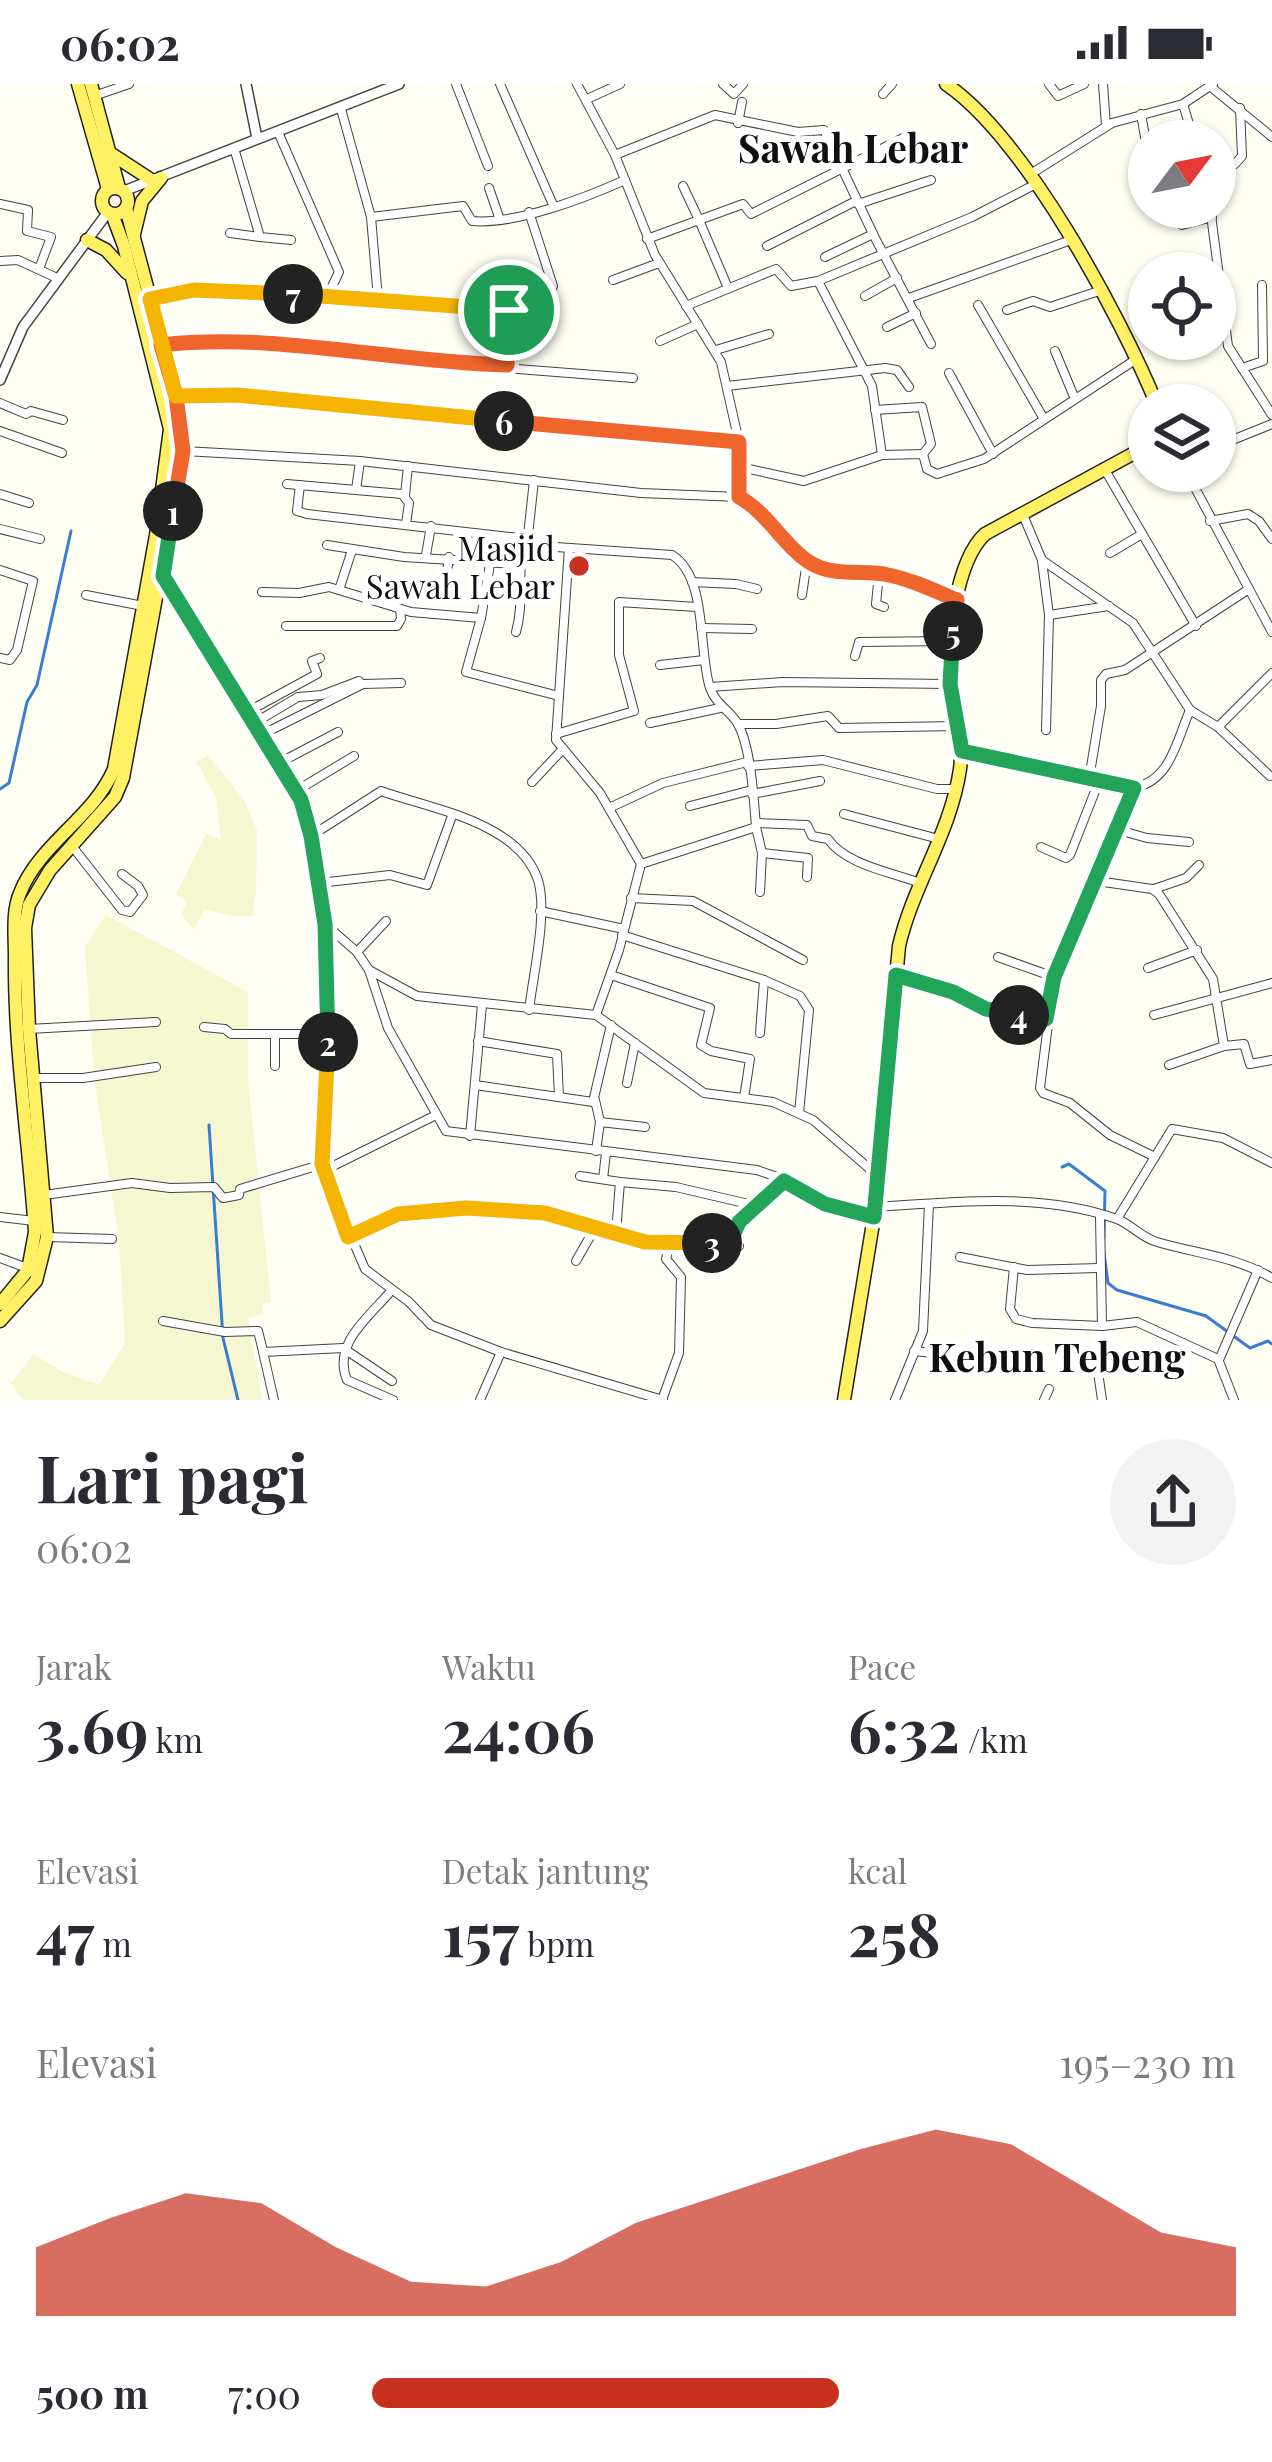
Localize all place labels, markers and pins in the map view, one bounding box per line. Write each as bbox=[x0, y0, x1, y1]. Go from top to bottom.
pin bbox=[458, 259, 560, 361]
pin: 7 bbox=[263, 264, 323, 324]
pin: 6 bbox=[474, 391, 534, 451]
pin: 1 bbox=[143, 481, 203, 541]
place label: Masjid Sawah Lebar bbox=[366, 525, 555, 607]
marker: Masjid Sawah Lebar bbox=[566, 553, 592, 579]
pin: 5 bbox=[923, 601, 983, 661]
pin: 4 bbox=[989, 985, 1049, 1045]
pin: 2 bbox=[298, 1012, 358, 1072]
pin: 3 bbox=[682, 1213, 742, 1273]

